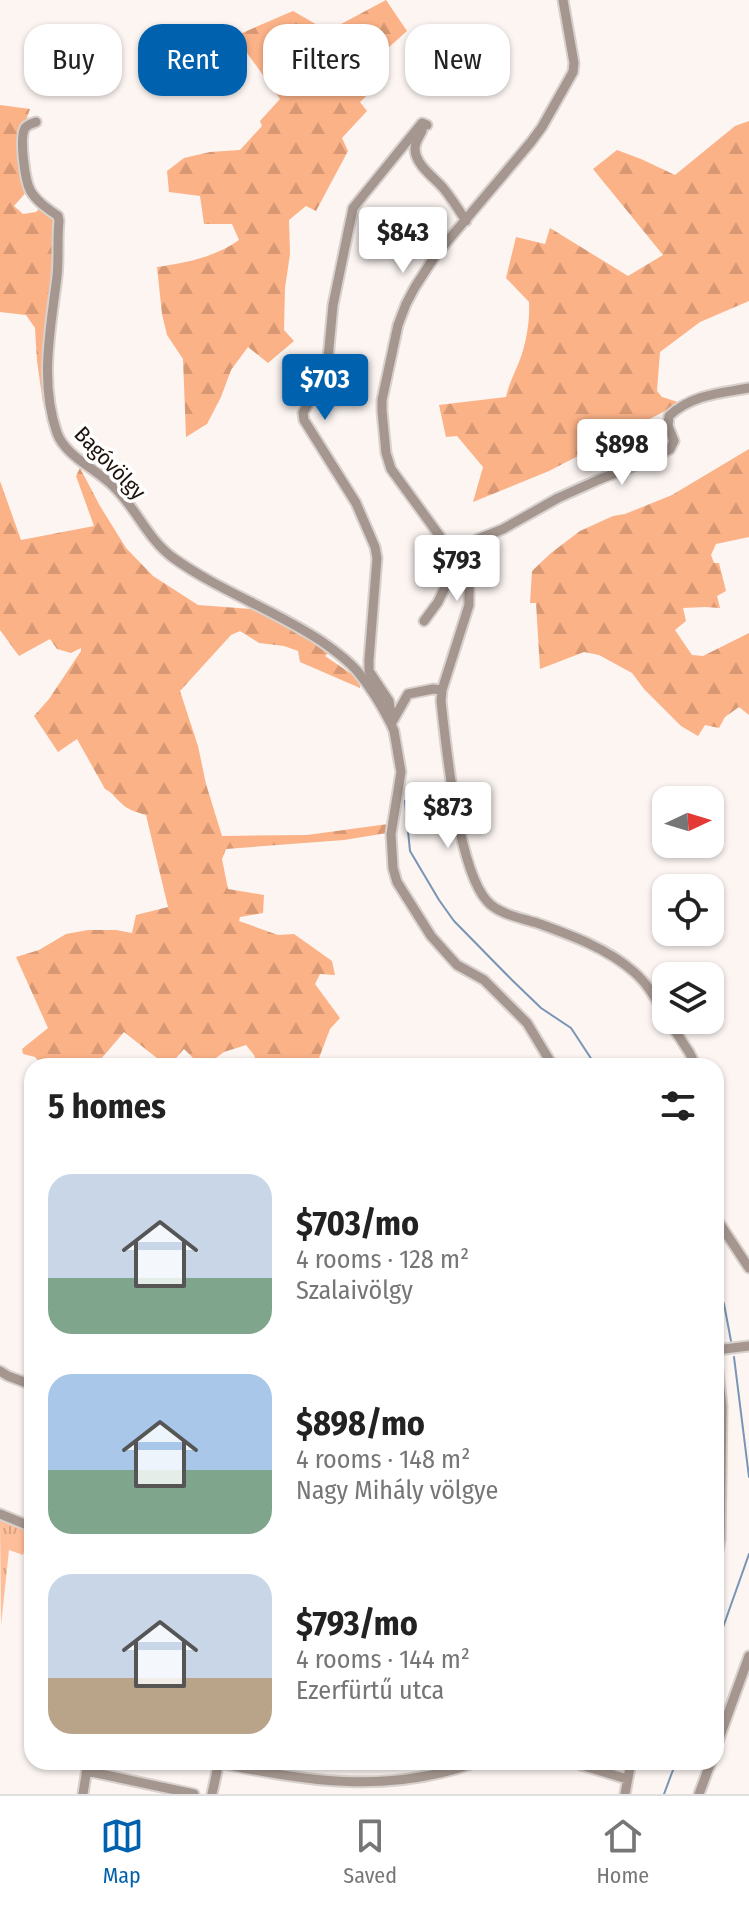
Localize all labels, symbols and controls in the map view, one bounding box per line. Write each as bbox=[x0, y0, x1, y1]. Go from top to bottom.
chip: Buy bbox=[24, 24, 122, 96]
chip: Rent bbox=[138, 24, 247, 96]
chip: Filters bbox=[263, 24, 389, 96]
chip: New bbox=[405, 24, 510, 96]
pin: $843 bbox=[356, 207, 450, 275]
text: $843 bbox=[377, 217, 429, 248]
pin: $703 bbox=[278, 354, 372, 422]
text: $703 bbox=[300, 364, 350, 395]
pin: $898 bbox=[575, 419, 669, 487]
street label: Bagóvölgy bbox=[69, 421, 152, 505]
text: $898 bbox=[595, 429, 649, 460]
pin: $793 bbox=[410, 535, 504, 603]
text: $793 bbox=[433, 545, 481, 576]
pin: $873 bbox=[401, 782, 495, 850]
north arrow bbox=[652, 786, 724, 858]
map controls bbox=[652, 786, 724, 1034]
text: $873 bbox=[423, 792, 473, 823]
button: locate bbox=[652, 874, 724, 946]
button: layers bbox=[652, 962, 724, 1034]
icon: filters bbox=[656, 1084, 700, 1128]
text: 5 homes bbox=[48, 1086, 166, 1127]
text: $703/mo bbox=[296, 1203, 419, 1244]
icon: home bbox=[112, 1206, 208, 1302]
text: 4 rooms · 128 m² bbox=[296, 1244, 469, 1275]
text: Szalaivölgy bbox=[296, 1275, 413, 1306]
text: $898/mo bbox=[296, 1403, 425, 1444]
icon: home bbox=[112, 1406, 208, 1502]
text: 4 rooms · 148 m² bbox=[296, 1444, 470, 1475]
text: Nagy Mihály völgye bbox=[296, 1475, 498, 1506]
text: $793/mo bbox=[296, 1603, 418, 1644]
icon: home bbox=[112, 1606, 208, 1702]
text: 4 rooms · 144 m² bbox=[296, 1644, 470, 1675]
text: Ezerfürtű utca bbox=[296, 1675, 444, 1706]
tab: Map bbox=[100, 1814, 144, 1889]
tab: Saved bbox=[343, 1814, 397, 1889]
tab: Home bbox=[597, 1814, 649, 1889]

